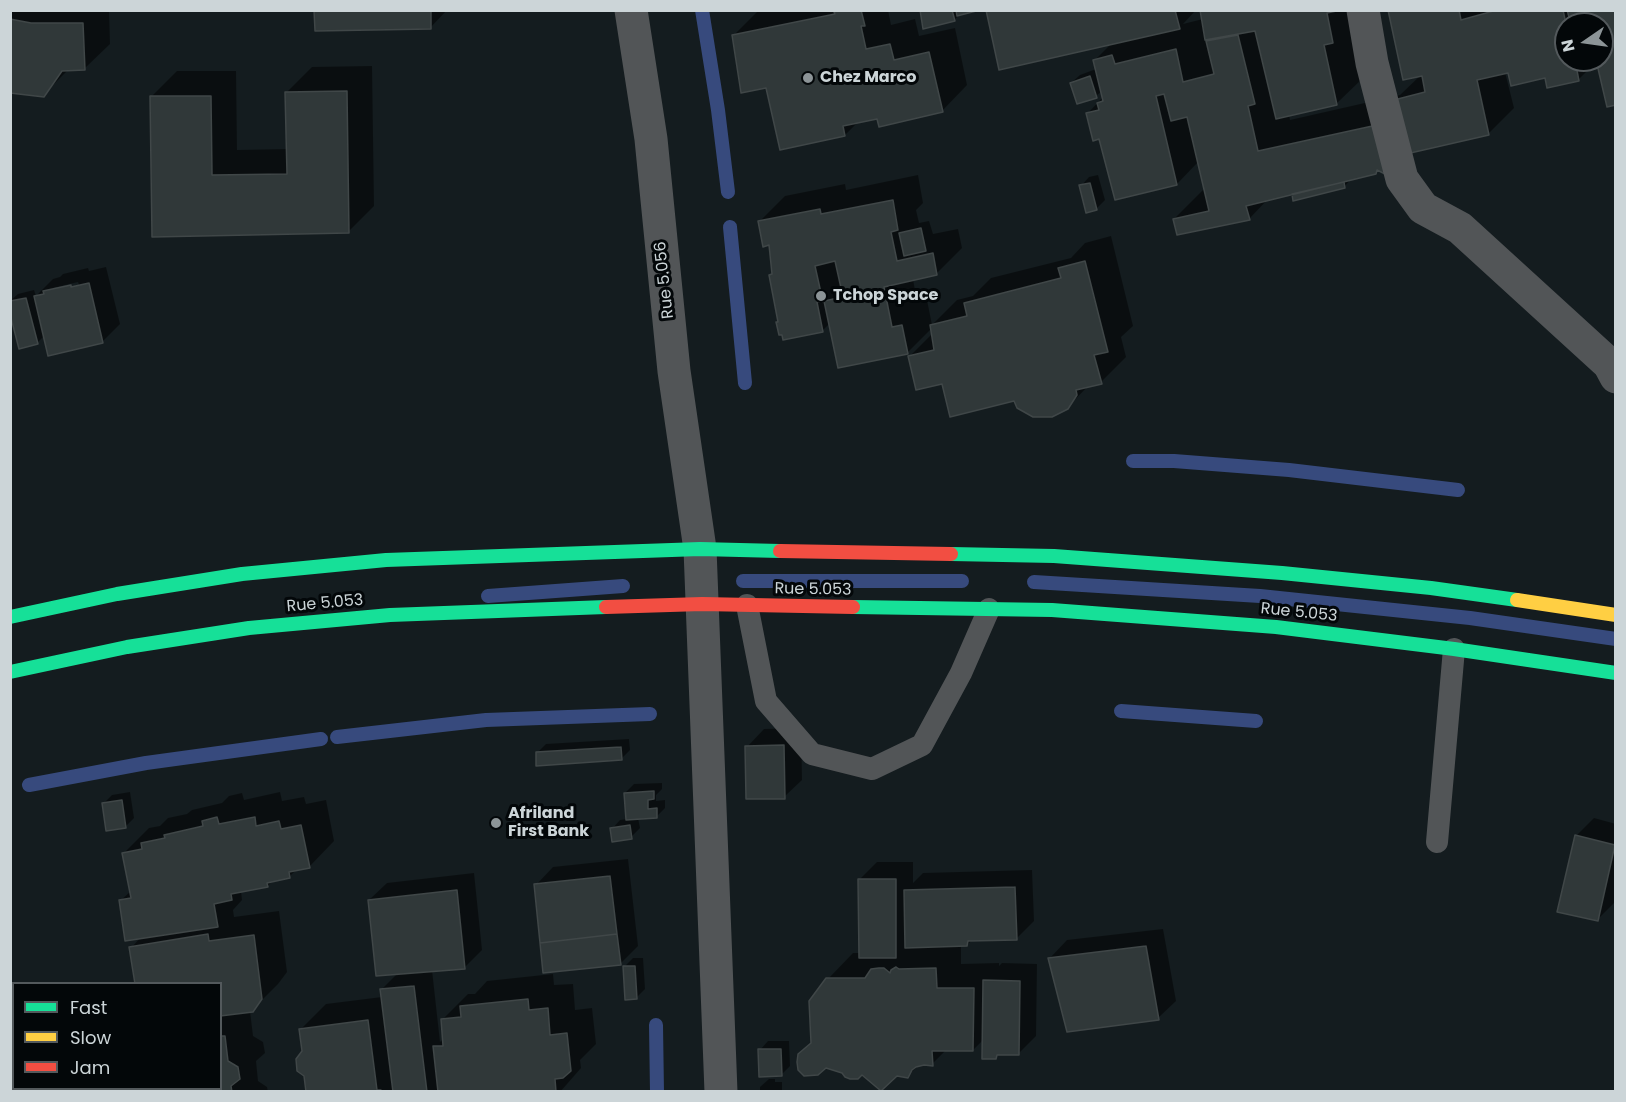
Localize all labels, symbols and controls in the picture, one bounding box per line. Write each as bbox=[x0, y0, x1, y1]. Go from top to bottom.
north arrow bbox=[1554, 12, 1614, 72]
text: N bbox=[1555, 37, 1580, 54]
place label: Chez Marco bbox=[820, 68, 916, 88]
marker: Chez Marco bbox=[801, 71, 815, 85]
street label: Rue 5.056 bbox=[651, 240, 679, 320]
place label: Tchop Space bbox=[833, 286, 938, 306]
marker: Tchop Space bbox=[814, 289, 828, 303]
street label: Rue 5.053 bbox=[774, 580, 852, 600]
street label: Rue 5.053 bbox=[286, 591, 364, 617]
street label: Rue 5.053 bbox=[1260, 599, 1338, 627]
place label: Afriland First Bank bbox=[508, 804, 589, 842]
marker: Afriland First Bank bbox=[489, 816, 503, 830]
legend bbox=[12, 982, 222, 1090]
text: Fast bbox=[70, 995, 107, 1020]
text: Slow bbox=[70, 1025, 111, 1050]
text: Jam bbox=[70, 1055, 110, 1080]

